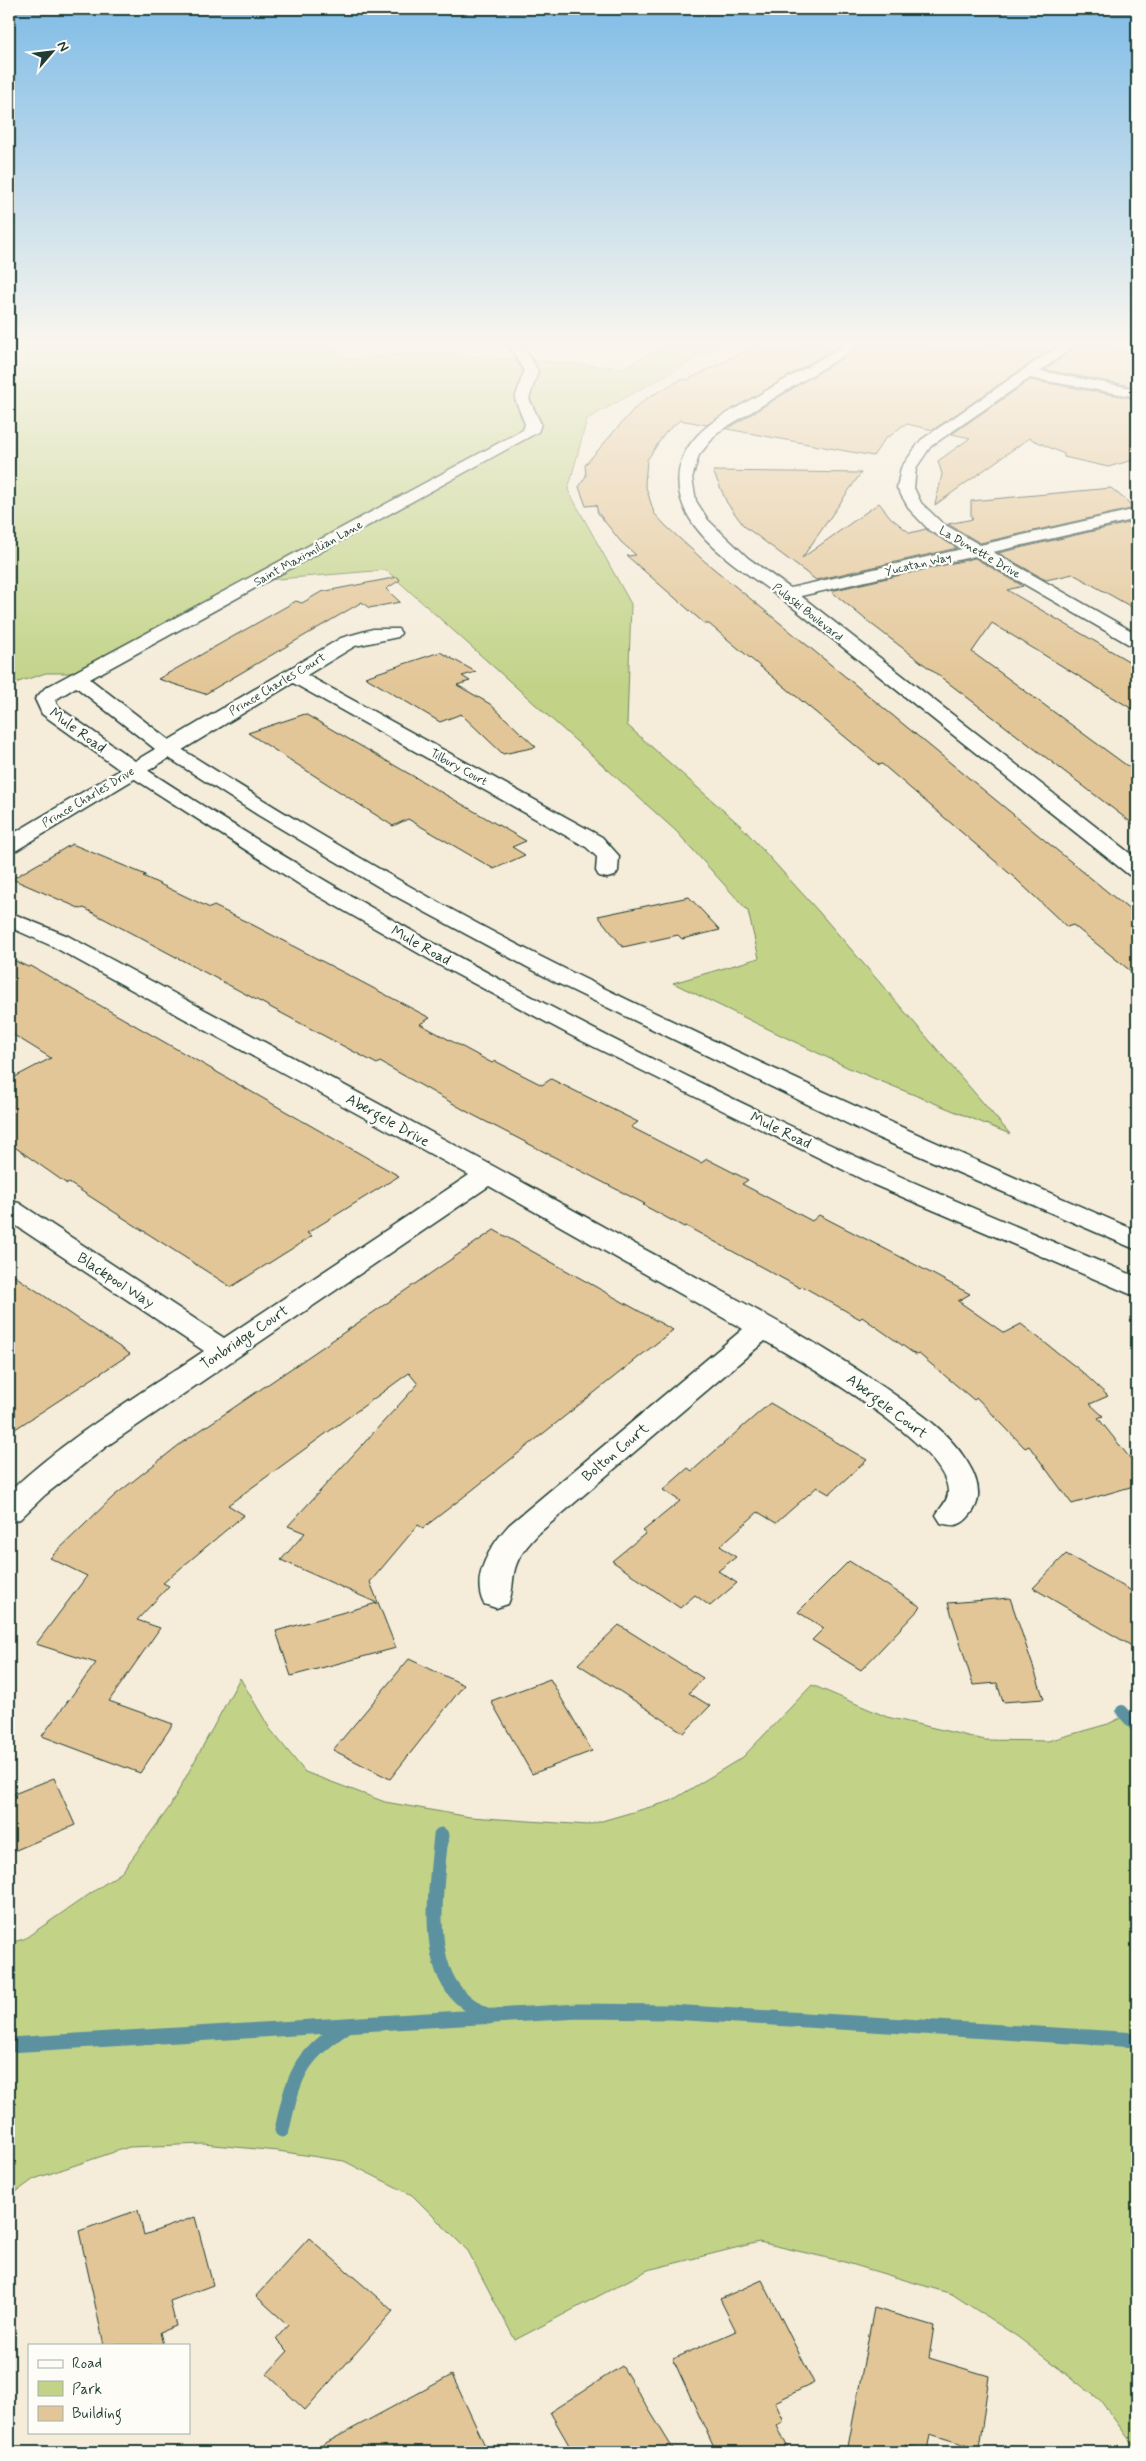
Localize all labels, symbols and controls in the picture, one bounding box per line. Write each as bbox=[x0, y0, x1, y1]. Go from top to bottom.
north arrow bbox=[28, 28, 78, 78]
text: N bbox=[52, 38, 73, 55]
street label: Saint Maximilian Lane bbox=[251, 517, 366, 591]
street label: La Dunette Drive bbox=[936, 523, 1024, 583]
street label: Yucatan Way bbox=[883, 550, 953, 580]
street label: Pulaski Boulevard bbox=[769, 580, 846, 645]
street label: Prince Charles Court bbox=[226, 650, 329, 720]
street label: Mule Road bbox=[45, 703, 110, 758]
street label: Tilbury Court bbox=[427, 746, 490, 790]
street label: Prince Charles Drive bbox=[39, 764, 138, 832]
street label: Mule Road bbox=[387, 921, 454, 971]
street label: Abergele Drive bbox=[342, 1090, 433, 1153]
street label: Mule Road bbox=[747, 1108, 815, 1154]
street label: Blackpool Way bbox=[73, 1248, 158, 1313]
street label: Tonbridge Court bbox=[197, 1301, 293, 1375]
street label: Abergele Court bbox=[841, 1370, 931, 1445]
street label: Bolton Court bbox=[578, 1419, 653, 1487]
legend bbox=[28, 2344, 190, 2434]
text: Road bbox=[72, 2354, 102, 2374]
text: Park bbox=[72, 2380, 102, 2400]
text: Building bbox=[72, 2404, 122, 2425]

